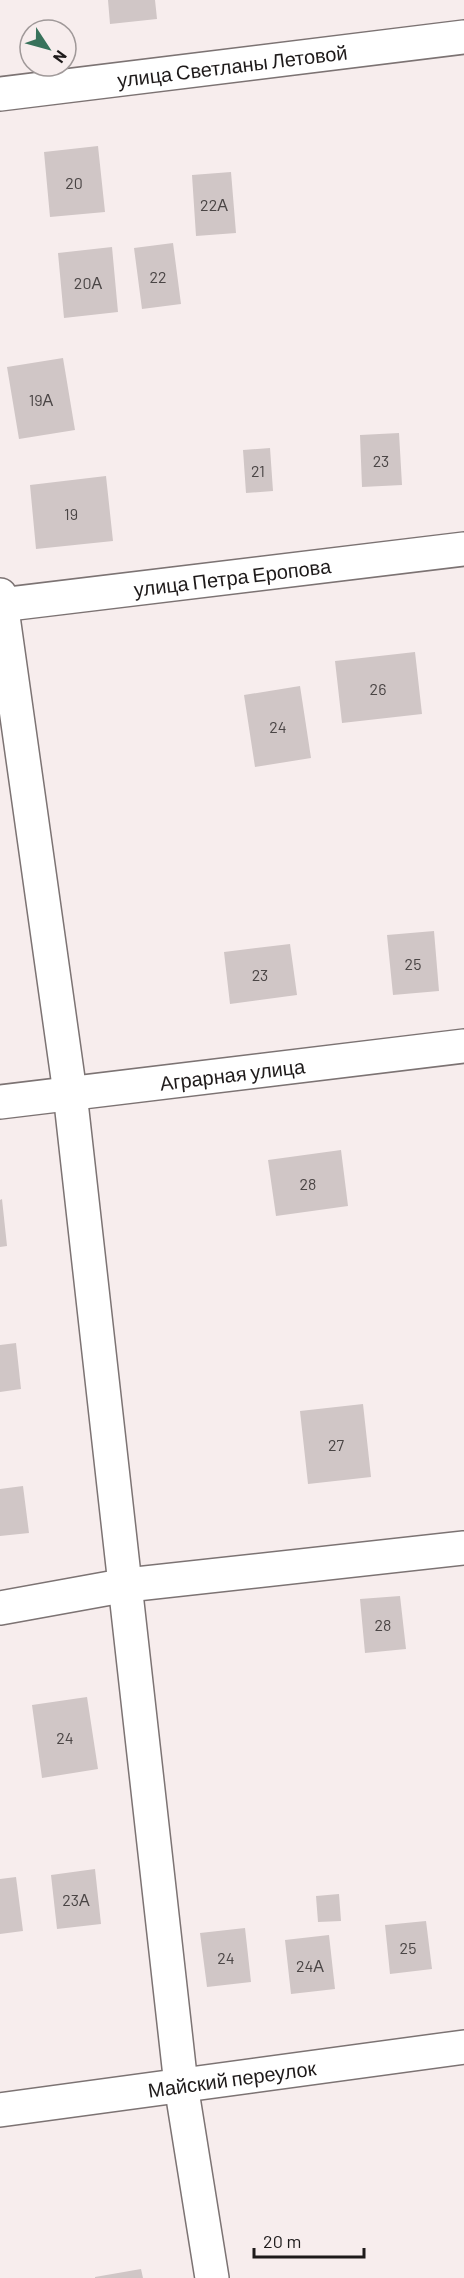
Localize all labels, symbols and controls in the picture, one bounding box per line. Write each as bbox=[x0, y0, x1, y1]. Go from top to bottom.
north arrow bbox=[18, 18, 78, 78]
street label: улица Светланы Летовой bbox=[116, 39, 349, 92]
text: N bbox=[50, 47, 71, 67]
house number: 20 bbox=[65, 173, 83, 192]
house number: 22А bbox=[200, 195, 228, 214]
house number: 22 bbox=[149, 267, 167, 286]
house number: 20А bbox=[74, 273, 102, 292]
house number: 19А bbox=[29, 390, 54, 409]
house number: 23 bbox=[373, 451, 389, 470]
house number: 21 bbox=[251, 461, 265, 480]
house number: 19 bbox=[64, 504, 78, 523]
street label: улица Петра Еропова bbox=[132, 553, 333, 601]
house number: 26 bbox=[370, 679, 386, 698]
house number: 24 bbox=[269, 717, 287, 736]
house number: 25 bbox=[405, 954, 421, 973]
house number: 23 bbox=[252, 965, 268, 984]
street label: Аграрная улица bbox=[158, 1053, 307, 1095]
house number: 28 bbox=[300, 1174, 316, 1193]
house number: 27 bbox=[328, 1435, 344, 1454]
house number: 28 bbox=[375, 1615, 391, 1634]
house number: 24 bbox=[56, 1728, 74, 1747]
house number: 23А bbox=[62, 1890, 90, 1909]
house number: 25 bbox=[400, 1938, 416, 1957]
house number: 24 bbox=[217, 1948, 235, 1967]
house number: 24А bbox=[296, 1956, 324, 1975]
street label: Майский переулок bbox=[146, 2055, 318, 2102]
scale bar bbox=[254, 2221, 364, 2259]
text: 20 m bbox=[263, 2230, 301, 2252]

